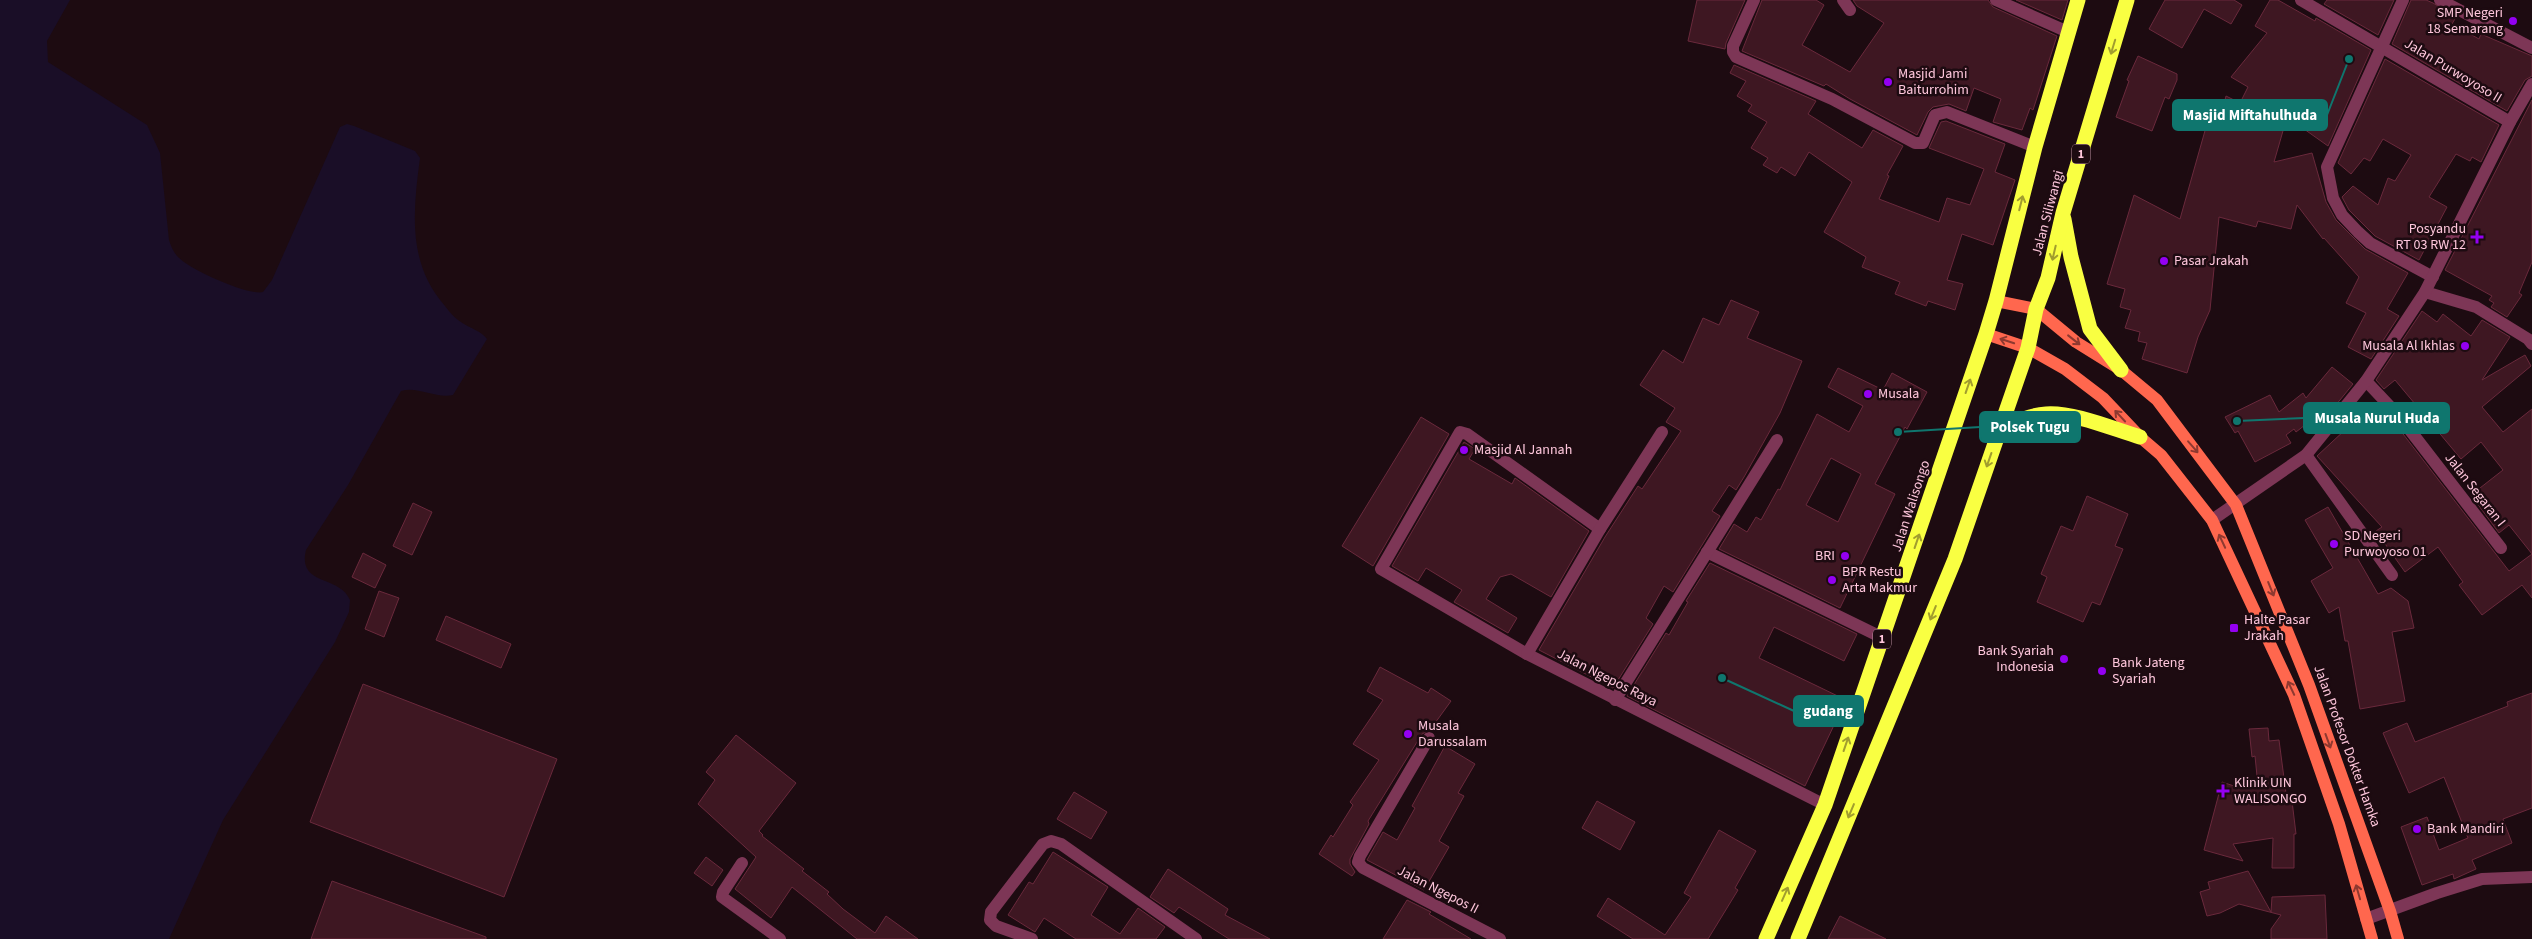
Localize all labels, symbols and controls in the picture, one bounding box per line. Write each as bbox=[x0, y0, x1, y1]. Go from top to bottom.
place label: SMP Negeri 18 Semarang bbox=[2427, 3, 2503, 39]
marker: SMP Negeri 18 Semarang bbox=[2507, 15, 2519, 27]
street label: Jalan Purwoyoso II bbox=[2400, 34, 2506, 108]
one-way arrow bbox=[2107, 38, 2117, 54]
place label: Masjid Jami Baiturrohim bbox=[1898, 64, 1969, 100]
marker: Masjid Jami Baiturrohim bbox=[1882, 76, 1894, 88]
callout: Masjid Miftahulhuda bbox=[2173, 100, 2327, 130]
text: Masjid Miftahulhuda bbox=[2183, 105, 2317, 126]
road number: 1 bbox=[2072, 144, 2090, 164]
street label: Jalan Siliwangi bbox=[2027, 168, 2069, 258]
one-way arrow bbox=[2017, 196, 2026, 212]
place label: Posyandu RT 03 RW 12 bbox=[2395, 219, 2466, 255]
marker: Posyandu RT 03 RW 12 bbox=[2470, 230, 2484, 244]
one-way arrow bbox=[2049, 245, 2058, 261]
place label: Pasar Jrakah bbox=[2174, 251, 2249, 271]
marker: Pasar Jrakah bbox=[2158, 255, 2170, 267]
one-way arrow bbox=[2067, 335, 2081, 345]
one-way arrow bbox=[1999, 336, 2015, 345]
place label: Musala Al Ikhlas bbox=[2362, 336, 2455, 356]
marker: Musala Al Ikhlas bbox=[2459, 340, 2471, 352]
one-way arrow bbox=[1963, 379, 1973, 395]
place label: Musala bbox=[1878, 384, 1919, 404]
marker: Musala bbox=[1862, 388, 1874, 400]
callout: Musala Nurul Huda bbox=[2304, 403, 2449, 433]
text: Musala Nurul Huda bbox=[2314, 408, 2440, 429]
one-way arrow bbox=[2114, 410, 2126, 423]
callout: Polsek Tugu bbox=[1980, 412, 2080, 442]
text: Polsek Tugu bbox=[1990, 417, 2070, 438]
place label: Masjid Al Jannah bbox=[1474, 440, 1572, 460]
one-way arrow bbox=[2188, 441, 2199, 454]
marker: Masjid Al Jannah bbox=[1458, 444, 1470, 456]
street label: Jalan Segaran I bbox=[2440, 449, 2510, 531]
one-way arrow bbox=[1984, 452, 1993, 468]
street label: Jalan Walisongo bbox=[1887, 458, 1935, 554]
place label: SD Negeri Purwoyoso 01 bbox=[2344, 526, 2426, 562]
one-way arrow bbox=[1913, 534, 1922, 549]
one-way arrow bbox=[2217, 534, 2226, 549]
marker: SD Negeri Purwoyoso 01 bbox=[2328, 538, 2340, 550]
place label: BRI bbox=[1815, 546, 1835, 566]
marker: BRI bbox=[1839, 550, 1851, 562]
place label: BPR Restu Arta Makmur bbox=[1842, 562, 1917, 598]
marker: BPR Restu Arta Makmur bbox=[1826, 574, 1838, 586]
one-way arrow bbox=[2267, 581, 2277, 596]
one-way arrow bbox=[1928, 605, 1937, 620]
place label: Halte Pasar Jrakah bbox=[2244, 610, 2310, 646]
marker: Halte Pasar Jrakah bbox=[2228, 622, 2240, 634]
road number: 1 bbox=[1873, 630, 1891, 648]
place label: Bank Syariah Indonesia bbox=[1978, 641, 2054, 677]
street label: Jalan Ngepos Raya bbox=[1553, 644, 1661, 712]
marker: Bank Syariah Indonesia bbox=[2058, 653, 2070, 665]
place label: Bank Jateng Syariah bbox=[2112, 653, 2184, 689]
street label: Jalan Profesor Dokter Hamka bbox=[2308, 662, 2386, 830]
marker: Bank Jateng Syariah bbox=[2096, 665, 2108, 677]
one-way arrow bbox=[2285, 681, 2295, 696]
callout: gudang bbox=[1794, 696, 1863, 726]
text: gudang bbox=[1803, 701, 1853, 722]
place label: Musala Darussalam bbox=[1418, 716, 1487, 752]
marker: Musala Darussalam bbox=[1402, 728, 1414, 740]
one-way arrow bbox=[2324, 733, 2333, 748]
one-way arrow bbox=[1842, 737, 1851, 752]
place label: Klinik UIN WALISONGO bbox=[2234, 773, 2307, 809]
marker: Klinik UIN WALISONGO bbox=[2216, 784, 2230, 798]
one-way arrow bbox=[1845, 803, 1855, 818]
place label: Bank Mandiri bbox=[2427, 819, 2504, 839]
marker: Bank Mandiri bbox=[2411, 823, 2423, 835]
street label: Jalan Ngepos II bbox=[1394, 861, 1482, 919]
one-way arrow bbox=[2353, 885, 2363, 901]
one-way arrow bbox=[1781, 887, 1791, 902]

